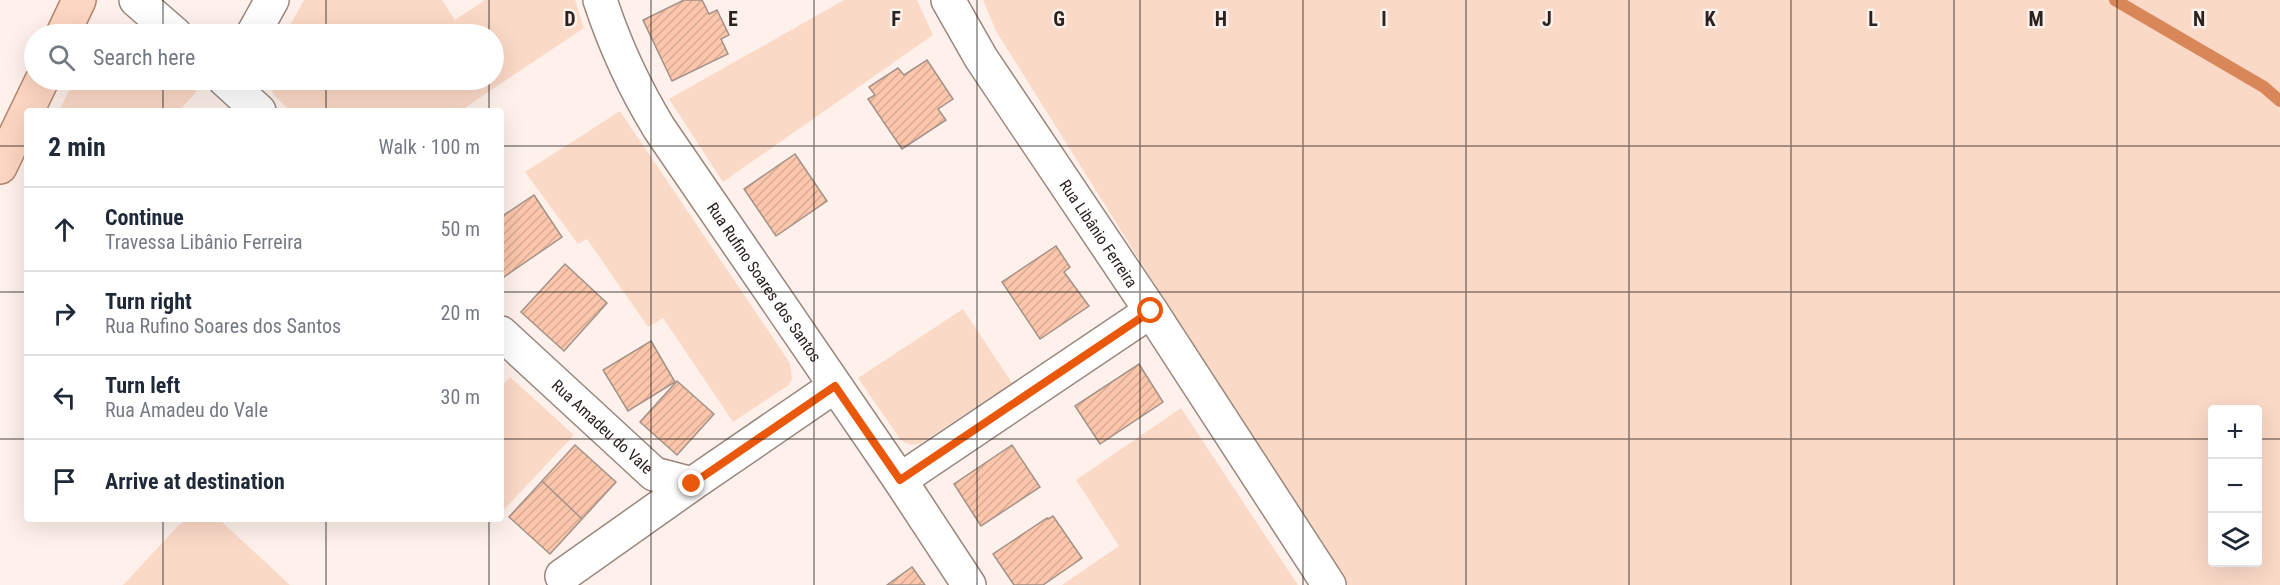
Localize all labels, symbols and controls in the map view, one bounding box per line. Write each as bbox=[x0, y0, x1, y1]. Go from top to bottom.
text: D bbox=[564, 7, 576, 31]
text: E bbox=[728, 7, 738, 31]
text: F bbox=[891, 7, 901, 31]
text: G bbox=[1053, 7, 1065, 31]
text: H bbox=[1215, 7, 1227, 31]
text: I bbox=[1381, 7, 1387, 31]
text: J bbox=[1542, 7, 1552, 31]
text: K bbox=[1704, 7, 1716, 31]
text: L bbox=[1868, 7, 1878, 31]
text: M bbox=[2028, 7, 2044, 31]
text: N bbox=[2193, 7, 2205, 31]
search box bbox=[24, 24, 504, 90]
icon: search bbox=[45, 41, 78, 74]
text: Search here bbox=[93, 45, 195, 70]
text: 2 min bbox=[48, 132, 106, 162]
text: Walk · 100 m bbox=[379, 135, 480, 159]
street label: Rua Libânio Ferreira bbox=[1056, 176, 1142, 291]
street label: Rua Rufino Soares dos Santos bbox=[703, 199, 826, 365]
text: Continue bbox=[105, 205, 184, 230]
icon: ahead bbox=[48, 213, 81, 246]
text: 50 m bbox=[441, 217, 480, 241]
text: Travessa Libânio Ferreira bbox=[105, 230, 303, 254]
text: Turn right bbox=[105, 289, 192, 314]
icon: right bbox=[48, 297, 81, 330]
route start bbox=[1137, 297, 1163, 323]
text: 20 m bbox=[441, 301, 480, 325]
text: Rua Rufino Soares dos Santos bbox=[105, 314, 341, 338]
text: Turn left bbox=[105, 373, 180, 398]
street label: Rua Amadeu do Vale bbox=[548, 375, 657, 478]
icon: left bbox=[48, 381, 81, 414]
text: 30 m bbox=[441, 385, 480, 409]
text: Rua Amadeu do Vale bbox=[105, 398, 268, 422]
map controls bbox=[2208, 405, 2262, 567]
button: + bbox=[2208, 405, 2262, 459]
button: − bbox=[2208, 459, 2262, 513]
icon: arrive bbox=[48, 465, 81, 498]
text: Arrive at destination bbox=[105, 469, 285, 494]
route end bbox=[678, 470, 704, 496]
button: layers bbox=[2208, 513, 2262, 567]

